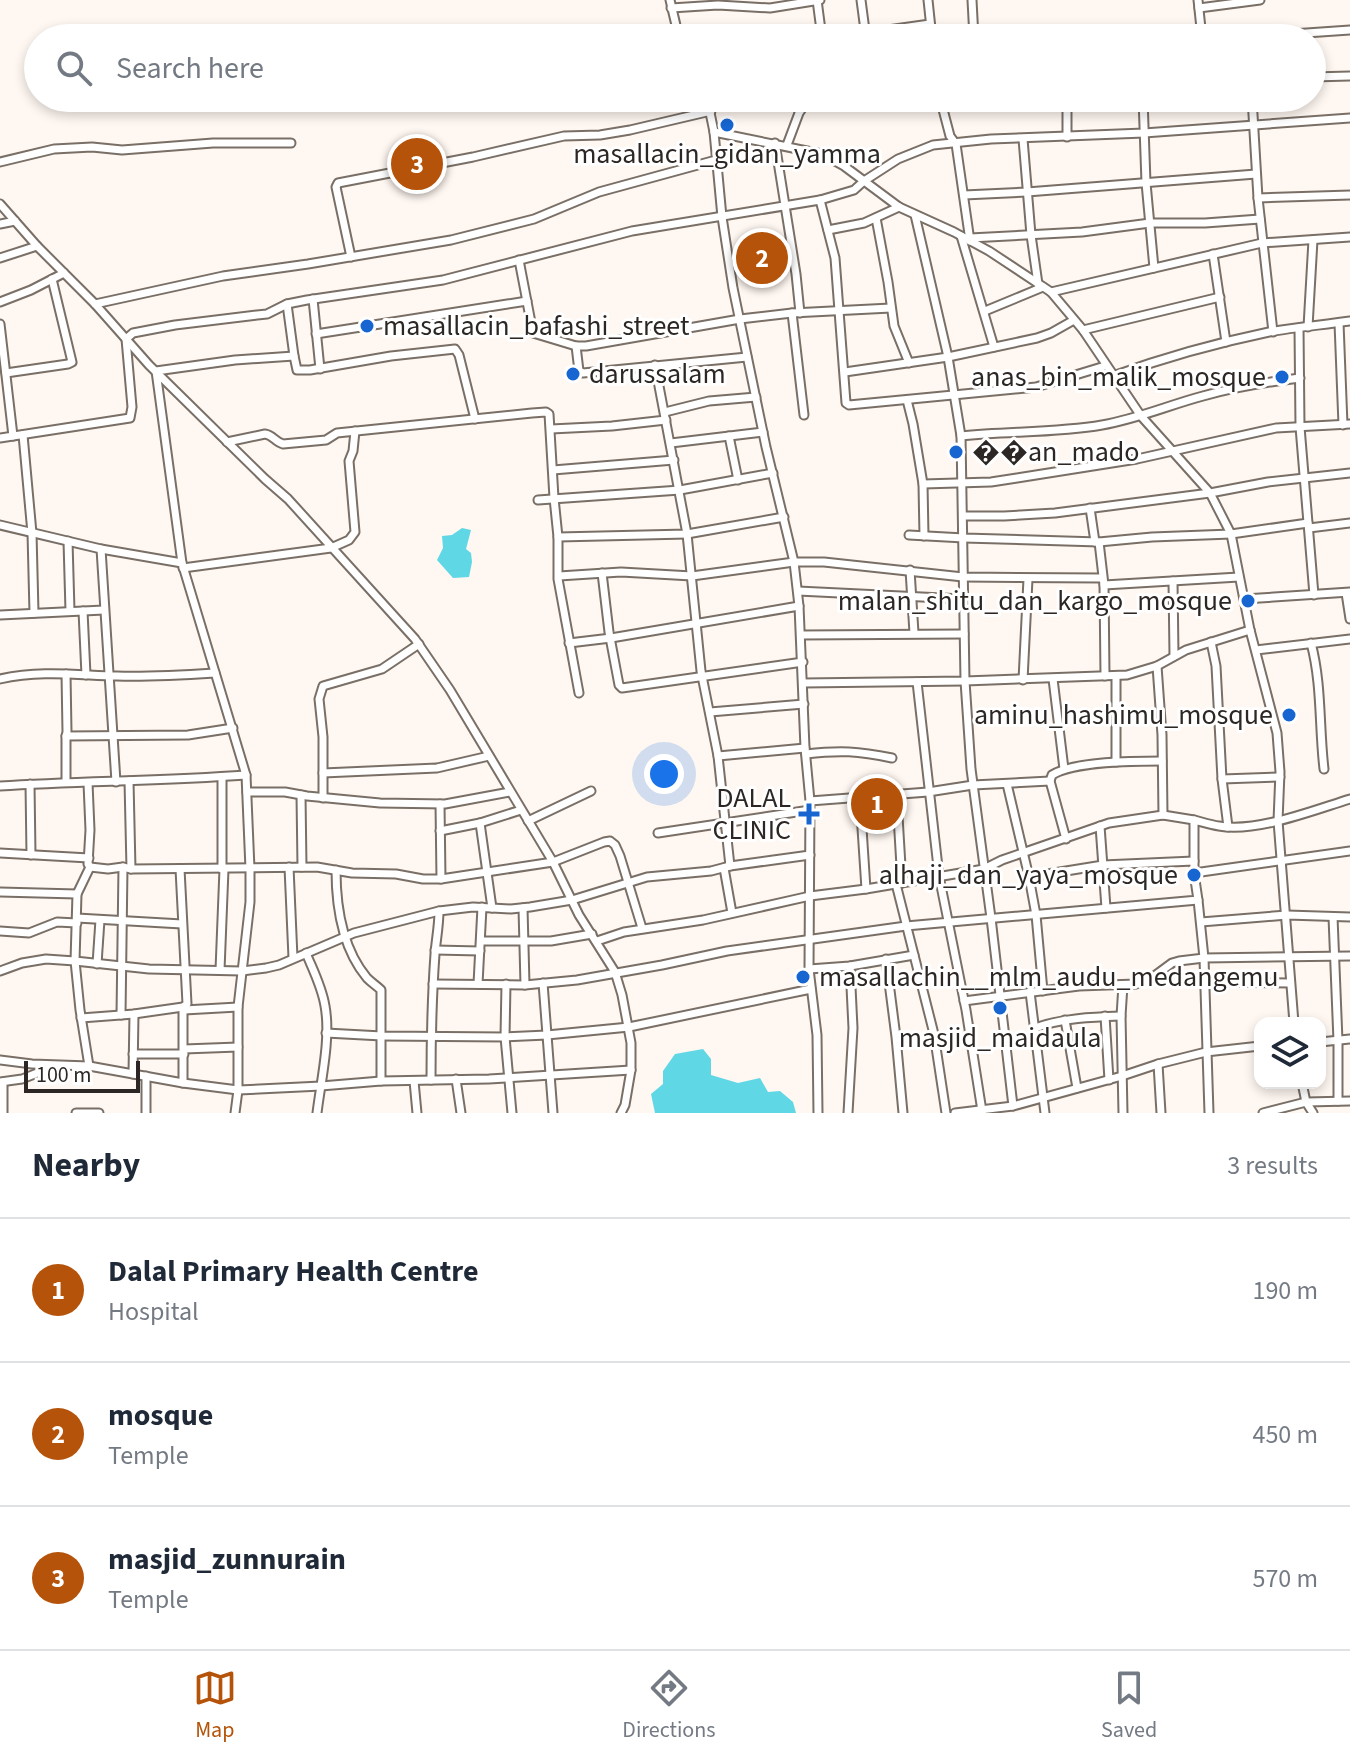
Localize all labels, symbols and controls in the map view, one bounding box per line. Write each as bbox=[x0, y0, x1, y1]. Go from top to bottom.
search box bbox=[24, 24, 1326, 112]
icon: search bbox=[52, 46, 96, 90]
text: Search here bbox=[116, 47, 264, 90]
marker: masallacin_gidan_yamma bbox=[718, 116, 736, 134]
pin: 3 bbox=[391, 134, 443, 194]
place label: masallacin_gidan_yamma bbox=[573, 134, 881, 174]
pin: 2 bbox=[736, 228, 788, 288]
place label: masallacin_bafashi_street bbox=[383, 306, 690, 346]
marker: masallacin_bafashi_street bbox=[358, 317, 376, 335]
place label: darussalam bbox=[589, 354, 726, 394]
place label: anas_bin_malik_mosque bbox=[971, 357, 1266, 397]
marker: darussalam bbox=[564, 365, 582, 383]
marker: anas_bin_malik_mosque bbox=[1273, 368, 1291, 386]
place label: ��an_mado bbox=[972, 432, 1139, 472]
marker: ��an_mado bbox=[947, 443, 965, 461]
place label: malan_shitu_dan_kargo_mosque bbox=[838, 581, 1232, 621]
marker: malan_shitu_dan_kargo_mosque bbox=[1239, 592, 1257, 610]
place label: aminu_hashimu_mosque bbox=[974, 695, 1273, 735]
marker: aminu_hashimu_mosque bbox=[1280, 706, 1298, 724]
your location bbox=[644, 754, 684, 794]
pin: 1 bbox=[851, 774, 903, 834]
place label: DALAL CLINIC bbox=[713, 778, 791, 850]
marker: DALAL CLINIC bbox=[798, 803, 820, 825]
place label: alhaji_dan_yaya_mosque bbox=[879, 855, 1178, 895]
marker: alhaji_dan_yaya_mosque bbox=[1185, 866, 1203, 884]
place label: masallachin__mlm_audu_medangemu bbox=[819, 957, 1279, 997]
marker: masallachin__mlm_audu_medangemu bbox=[794, 968, 812, 986]
marker: masjid_maidaula bbox=[991, 999, 1009, 1017]
map controls bbox=[1254, 1017, 1326, 1089]
button: layers bbox=[1254, 1017, 1326, 1089]
place label: masjid_maidaula bbox=[899, 1018, 1101, 1058]
scale bar bbox=[24, 1057, 140, 1093]
text: 100 m bbox=[36, 1059, 91, 1091]
text: Nearby bbox=[32, 1141, 140, 1190]
text: 3 results bbox=[1227, 1147, 1318, 1184]
text: Dalal Primary Health Centre bbox=[108, 1250, 479, 1293]
text: 1 bbox=[51, 1272, 65, 1309]
text: 190 m bbox=[1252, 1272, 1318, 1309]
text: Hospital bbox=[108, 1293, 199, 1330]
text: mosque bbox=[108, 1394, 213, 1437]
text: 2 bbox=[51, 1416, 65, 1453]
text: 450 m bbox=[1252, 1416, 1318, 1453]
text: Temple bbox=[108, 1437, 189, 1474]
text: masjid_zunnurain bbox=[108, 1538, 346, 1581]
text: 3 bbox=[51, 1560, 65, 1597]
text: 570 m bbox=[1252, 1560, 1318, 1597]
text: Temple bbox=[108, 1581, 189, 1618]
tab: Map bbox=[193, 1666, 237, 1746]
tab: Directions bbox=[622, 1666, 715, 1746]
tab: Saved bbox=[1101, 1666, 1157, 1746]

